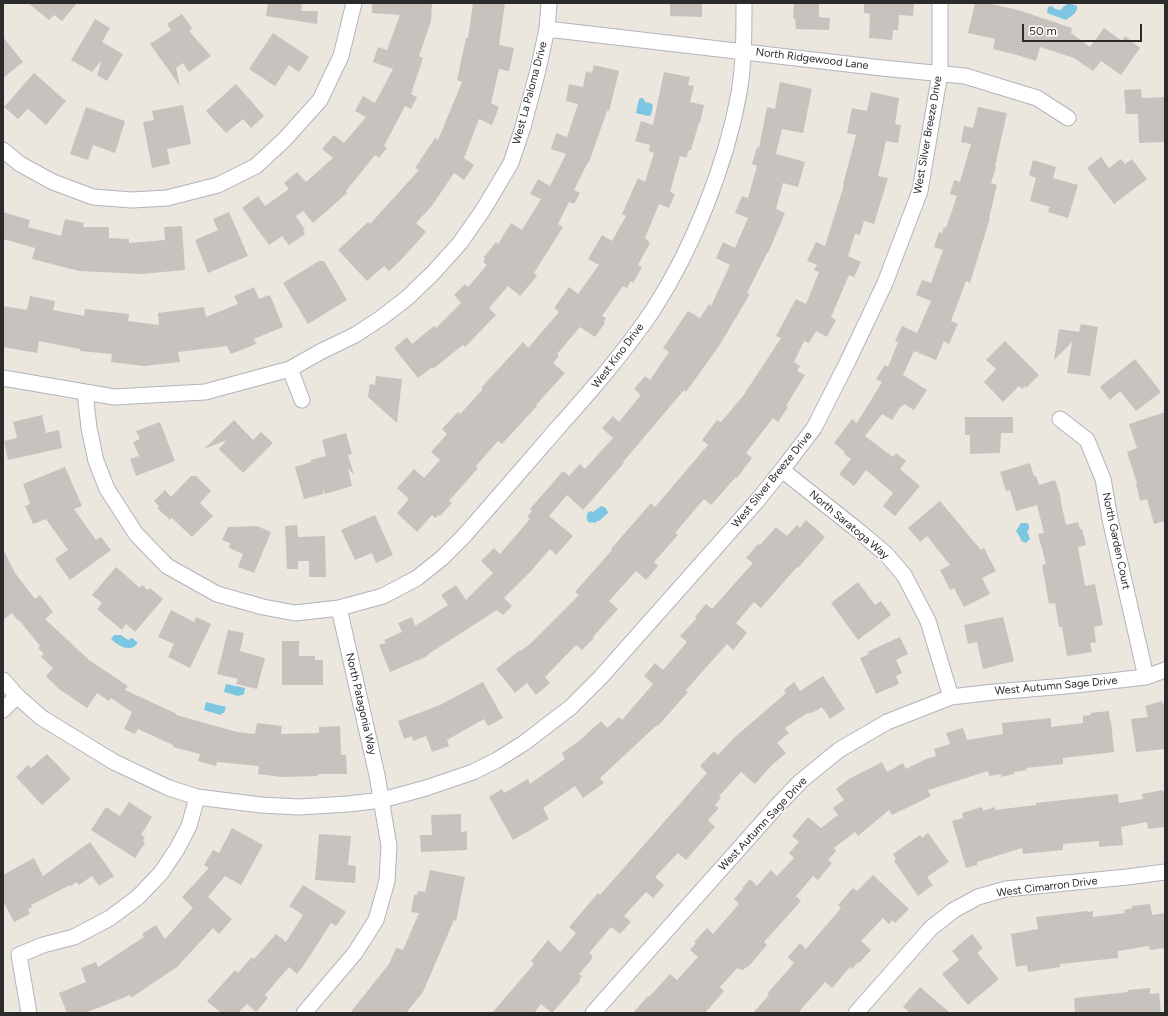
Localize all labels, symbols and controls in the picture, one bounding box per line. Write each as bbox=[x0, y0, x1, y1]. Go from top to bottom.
scale bar bbox=[1024, 16, 1144, 42]
text: 50 m bbox=[1029, 24, 1057, 38]
street label: West La Paloma Drive bbox=[510, 40, 550, 146]
street label: North Ridgewood Lane bbox=[755, 46, 869, 72]
street label: West Silver Breeze Drive bbox=[911, 75, 945, 195]
street label: West Kino Drive bbox=[589, 321, 647, 391]
street label: West Silver Breeze Drive bbox=[729, 429, 815, 531]
street label: North Saratoga Way bbox=[806, 488, 892, 562]
street label: North Garden Court bbox=[1099, 491, 1133, 591]
street label: North Patagonia Way bbox=[343, 652, 379, 756]
street label: West Autumn Sage Drive bbox=[994, 674, 1118, 698]
street label: West Autumn Sage Drive bbox=[716, 774, 810, 874]
street label: West Cimarron Drive bbox=[996, 874, 1098, 900]

